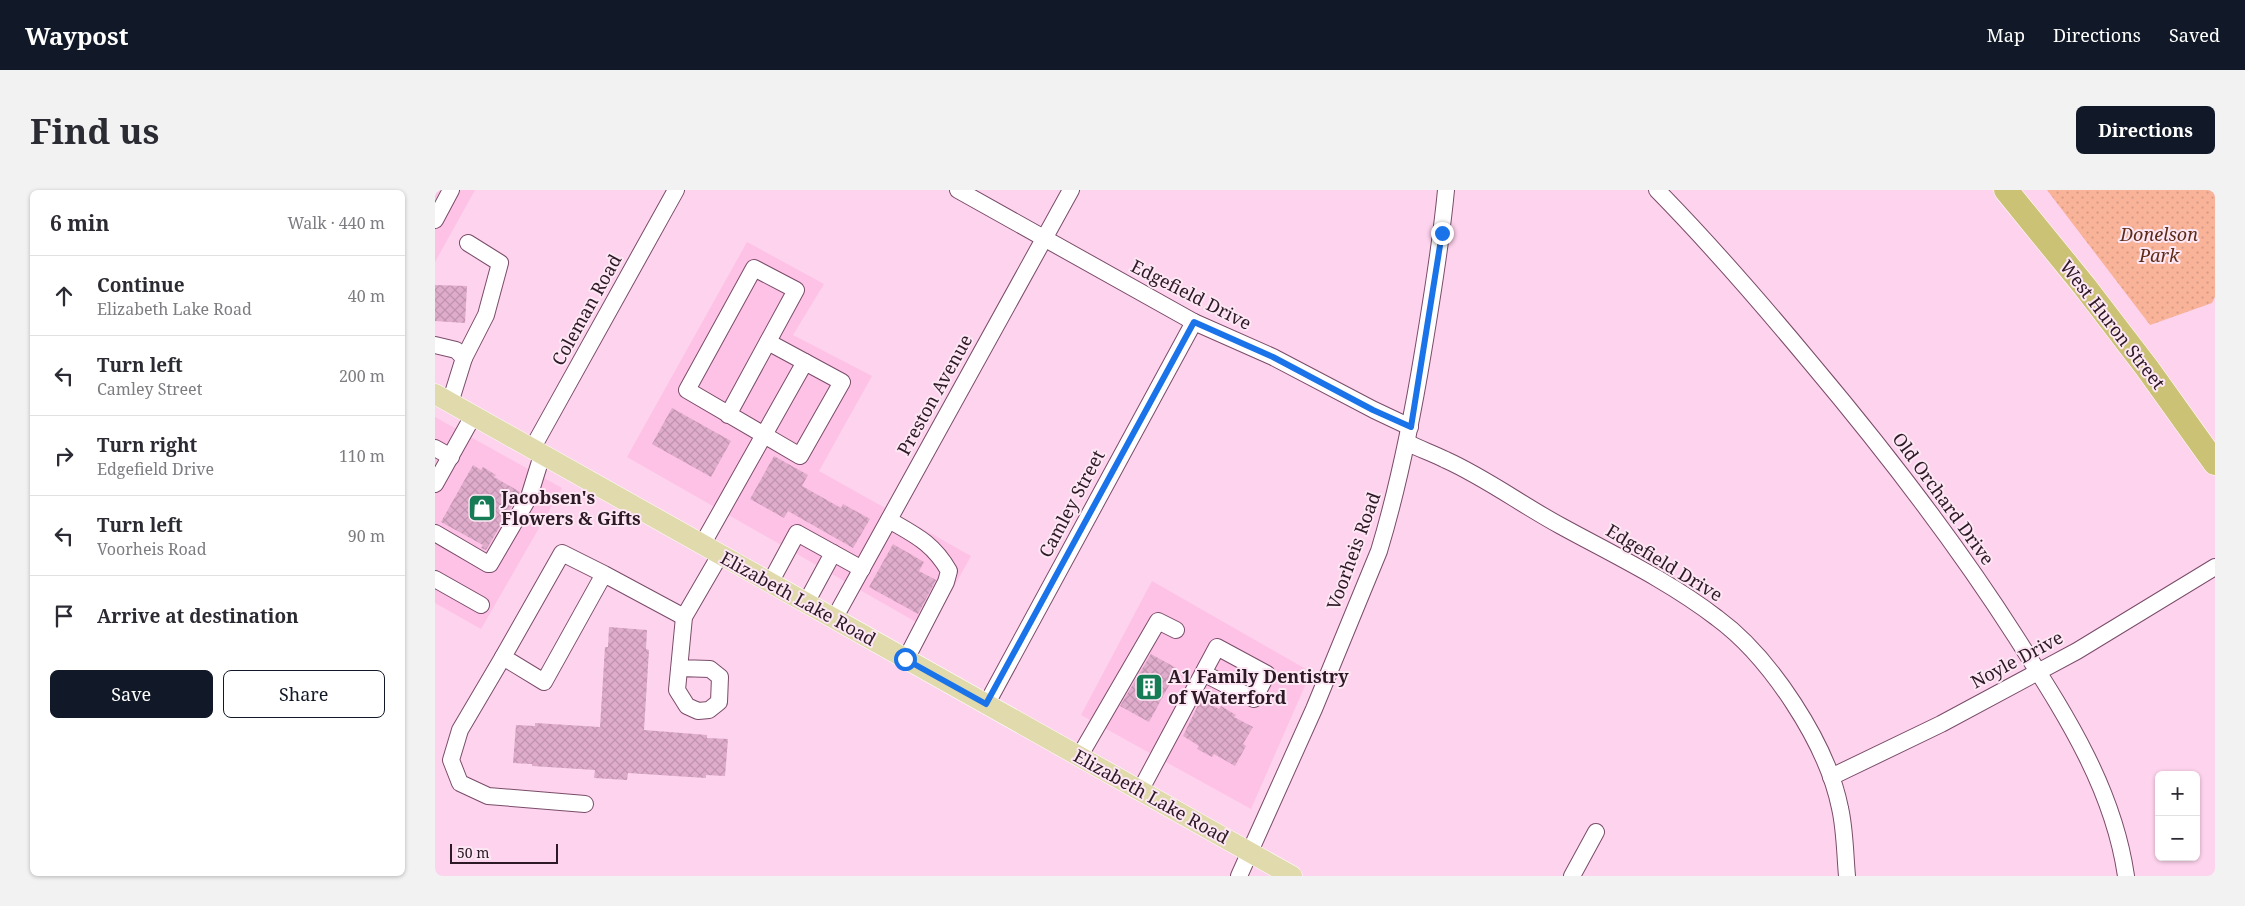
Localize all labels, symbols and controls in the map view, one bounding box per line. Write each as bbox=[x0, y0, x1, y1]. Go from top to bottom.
text: Waypost bbox=[25, 19, 128, 52]
text: Map bbox=[1987, 23, 2025, 47]
text: Directions bbox=[2053, 23, 2141, 47]
text: Saved bbox=[2169, 23, 2220, 47]
button: Directions bbox=[2076, 106, 2215, 154]
text: Find us bbox=[30, 107, 159, 154]
text: 6 min bbox=[50, 209, 109, 237]
text: Walk · 440 m bbox=[288, 212, 385, 234]
route end bbox=[1431, 222, 1454, 245]
park label: Donelson Park bbox=[2119, 222, 2198, 267]
street label: Coleman Road bbox=[546, 250, 627, 369]
street label: Edgefield Drive bbox=[1127, 253, 1256, 335]
street label: West Huron Street bbox=[2055, 255, 2171, 394]
text: Continue bbox=[97, 272, 185, 298]
icon: ahead bbox=[50, 282, 78, 310]
text: 40 m bbox=[348, 285, 385, 307]
text: Elizabeth Lake Road bbox=[97, 298, 252, 320]
street label: Preston Avenue bbox=[891, 330, 977, 459]
text: Turn left bbox=[97, 352, 183, 378]
icon: left bbox=[50, 362, 78, 390]
text: 200 m bbox=[339, 365, 385, 387]
text: Camley Street bbox=[97, 378, 202, 400]
street label: Old Orchard Drive bbox=[1888, 427, 2000, 570]
text: Turn right bbox=[97, 432, 197, 458]
icon: right bbox=[50, 442, 78, 470]
text: 110 m bbox=[339, 445, 385, 467]
street label: Camley Street bbox=[1033, 446, 1110, 561]
text: Edgefield Drive bbox=[97, 458, 214, 480]
place label: Jacobsen's Flowers & Gifts bbox=[500, 485, 641, 530]
street label: Voorheis Road bbox=[1321, 489, 1385, 613]
shop icon: Jacobsen's Flowers & Gifts bbox=[467, 493, 497, 523]
text: Turn left bbox=[97, 512, 183, 538]
street label: Edgefield Drive bbox=[1602, 518, 1727, 606]
icon: left bbox=[50, 522, 78, 550]
text: 90 m bbox=[348, 525, 385, 547]
text: Voorheis Road bbox=[97, 538, 207, 560]
street label: Elizabeth Lake Road bbox=[716, 545, 880, 651]
icon: arrive bbox=[50, 602, 78, 630]
text: Arrive at destination bbox=[97, 603, 299, 629]
street label: Noyle Drive bbox=[1966, 625, 2067, 693]
route start bbox=[894, 648, 917, 671]
place label: A1 Family Dentistry of Waterford bbox=[1168, 664, 1349, 709]
button: Save bbox=[50, 670, 213, 718]
button: Share bbox=[223, 670, 385, 718]
building icon: A1 Family Dentistry of Waterford bbox=[1134, 672, 1164, 702]
street label: Elizabeth Lake Road bbox=[1069, 743, 1233, 849]
map controls bbox=[2155, 771, 2200, 861]
button: + bbox=[2155, 771, 2200, 816]
button: − bbox=[2155, 816, 2200, 861]
scale bar bbox=[450, 841, 557, 864]
text: 50 m bbox=[457, 843, 490, 862]

